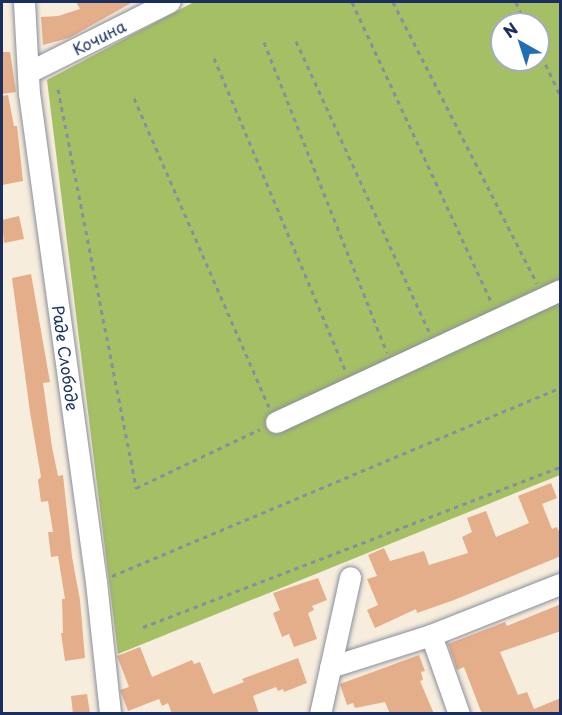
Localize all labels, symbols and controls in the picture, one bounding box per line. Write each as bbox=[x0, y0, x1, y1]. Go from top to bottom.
north arrow bbox=[490, 12, 550, 72]
street label: Кочина bbox=[69, 15, 129, 59]
text: N bbox=[497, 16, 522, 43]
street label: Раде Слободе bbox=[49, 303, 83, 413]

